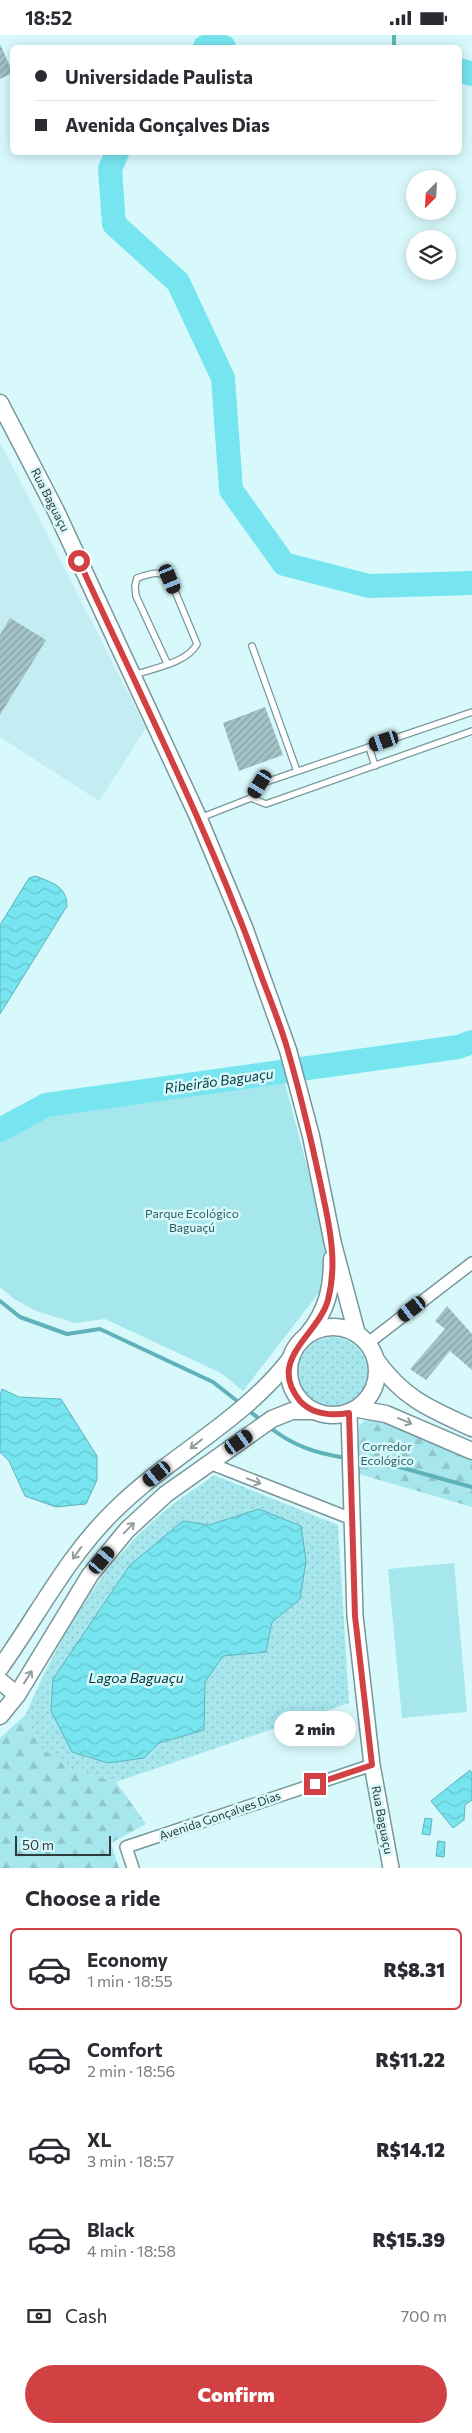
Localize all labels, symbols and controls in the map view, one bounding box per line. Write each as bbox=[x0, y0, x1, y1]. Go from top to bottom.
text: 18:52 bbox=[25, 6, 72, 29]
text: Universidade Paulista bbox=[65, 65, 253, 88]
text: Avenida Gonçalves Dias bbox=[65, 113, 270, 136]
north arrow bbox=[406, 170, 456, 220]
map controls bbox=[406, 170, 456, 280]
button: layers bbox=[406, 230, 456, 280]
street label: Rua Baguaçu bbox=[29, 465, 73, 534]
route start bbox=[68, 550, 90, 572]
car bbox=[157, 562, 182, 596]
car bbox=[367, 729, 400, 753]
car bbox=[245, 767, 274, 801]
water label: Ribeirão Baguaçu bbox=[163, 1064, 275, 1097]
park label: Parque Ecológico Baguaçú bbox=[145, 1206, 239, 1234]
car bbox=[395, 1294, 428, 1324]
one-way arrow bbox=[397, 1417, 412, 1427]
car bbox=[222, 1427, 255, 1457]
one-way arrow bbox=[190, 1438, 203, 1449]
park label: Corredor Ecológico bbox=[360, 1439, 414, 1467]
car bbox=[140, 1459, 173, 1489]
one-way arrow bbox=[246, 1477, 261, 1486]
one-way arrow bbox=[123, 1522, 135, 1535]
car bbox=[86, 1544, 117, 1576]
one-way arrow bbox=[72, 1546, 82, 1560]
water label: Lagoa Baguaçu bbox=[89, 1669, 184, 1686]
one-way arrow bbox=[24, 1670, 34, 1684]
callout: 2 min bbox=[274, 1711, 356, 1747]
text: 2 min bbox=[295, 1719, 335, 1738]
route end bbox=[304, 1773, 326, 1795]
street label: Rua Baguaçu bbox=[369, 1784, 396, 1855]
street label: Avenida Gonçalves Dias bbox=[157, 1788, 282, 1842]
scale bar bbox=[15, 1833, 111, 1856]
text: 50 m bbox=[22, 1836, 54, 1853]
text: Choose a ride bbox=[25, 1884, 160, 1911]
icon: car bbox=[27, 1947, 72, 1992]
text: Economy bbox=[87, 1948, 168, 1971]
text: R$8.31 bbox=[384, 1958, 445, 1981]
text: 1 min · 18:55 bbox=[87, 1971, 173, 1990]
icon: car bbox=[27, 2037, 72, 2082]
text: Comfort bbox=[87, 2038, 163, 2061]
text: R$11.22 bbox=[376, 2048, 445, 2071]
text: 2 min · 18:56 bbox=[87, 2061, 175, 2080]
icon: car bbox=[27, 2127, 72, 2172]
text: XL bbox=[87, 2128, 112, 2151]
text: R$14.12 bbox=[376, 2138, 445, 2161]
text: 3 min · 18:57 bbox=[87, 2151, 174, 2170]
icon: car bbox=[27, 2217, 72, 2262]
text: Black bbox=[87, 2218, 135, 2241]
text: R$15.39 bbox=[372, 2228, 445, 2251]
text: 4 min · 18:58 bbox=[87, 2241, 176, 2260]
icon: cash bbox=[25, 2302, 53, 2330]
text: Cash bbox=[65, 2304, 107, 2327]
text: 700 m bbox=[401, 2306, 447, 2325]
button: Confirm bbox=[25, 2365, 447, 2423]

